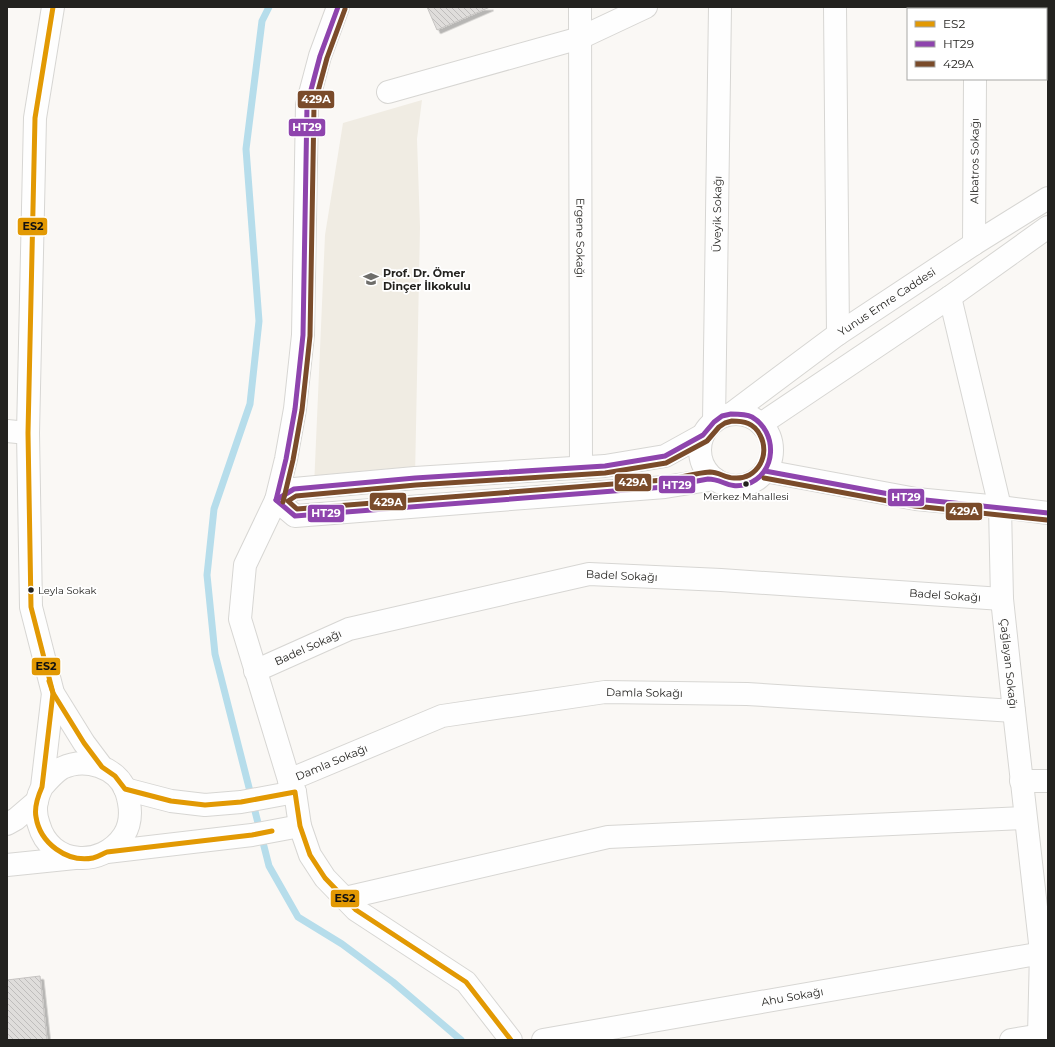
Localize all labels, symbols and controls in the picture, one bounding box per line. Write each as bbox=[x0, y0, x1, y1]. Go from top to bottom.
legend bbox=[907, 8, 1047, 80]
text: ES2 bbox=[943, 16, 965, 31]
text: HT29 bbox=[943, 36, 974, 51]
text: 429A bbox=[943, 56, 974, 71]
line badge: 429A bbox=[297, 90, 335, 109]
text: 429A bbox=[301, 92, 331, 106]
line badge: HT29 bbox=[288, 118, 326, 137]
street label: Albatros Sokağı bbox=[967, 118, 982, 204]
text: HT29 bbox=[292, 120, 322, 134]
street label: Üveyik Sokağı bbox=[709, 176, 725, 252]
street label: Ergene Sokağı bbox=[573, 198, 588, 278]
line badge: ES2 bbox=[17, 217, 48, 236]
text: ES2 bbox=[23, 219, 44, 233]
street label: Yunus Emre Caddesi bbox=[835, 264, 938, 339]
place label: Prof. Dr. Ömer Dinçer İlkokulu bbox=[383, 266, 471, 293]
school or university icon: Prof. Dr. Ömer Dinçer İlkokulu bbox=[362, 270, 380, 288]
line badge: 429A bbox=[614, 473, 652, 492]
text: 429A bbox=[618, 475, 648, 489]
line badge: HT29 bbox=[658, 475, 696, 494]
text: HT29 bbox=[662, 478, 692, 492]
marker: Merkez Mahallesi bbox=[741, 479, 751, 489]
line badge: HT29 bbox=[887, 488, 925, 507]
place label: Merkez Mahallesi bbox=[703, 490, 789, 503]
text: HT29 bbox=[891, 490, 921, 504]
line badge: 429A bbox=[369, 492, 407, 511]
text: 429A bbox=[373, 495, 403, 509]
line badge: 429A bbox=[945, 502, 983, 521]
line badge: HT29 bbox=[307, 504, 345, 523]
text: 429A bbox=[949, 504, 979, 518]
text: HT29 bbox=[311, 506, 341, 520]
street label: Badel Sokağı bbox=[586, 567, 658, 584]
place label: Leyla Sokak bbox=[38, 584, 97, 597]
marker: Leyla Sokak bbox=[26, 585, 36, 595]
street label: Badel Sokağı bbox=[909, 586, 982, 605]
street label: Çağlayan Sokağı bbox=[997, 618, 1021, 710]
street label: Badel Sokağı bbox=[272, 626, 344, 668]
line badge: ES2 bbox=[31, 657, 61, 676]
text: ES2 bbox=[36, 659, 57, 673]
street label: Damla Sokağı bbox=[606, 685, 683, 700]
street label: Damla Sokağı bbox=[293, 741, 370, 784]
line badge: ES2 bbox=[330, 889, 360, 908]
text: ES2 bbox=[335, 891, 356, 905]
street label: Ahu Sokağı bbox=[760, 984, 824, 1009]

